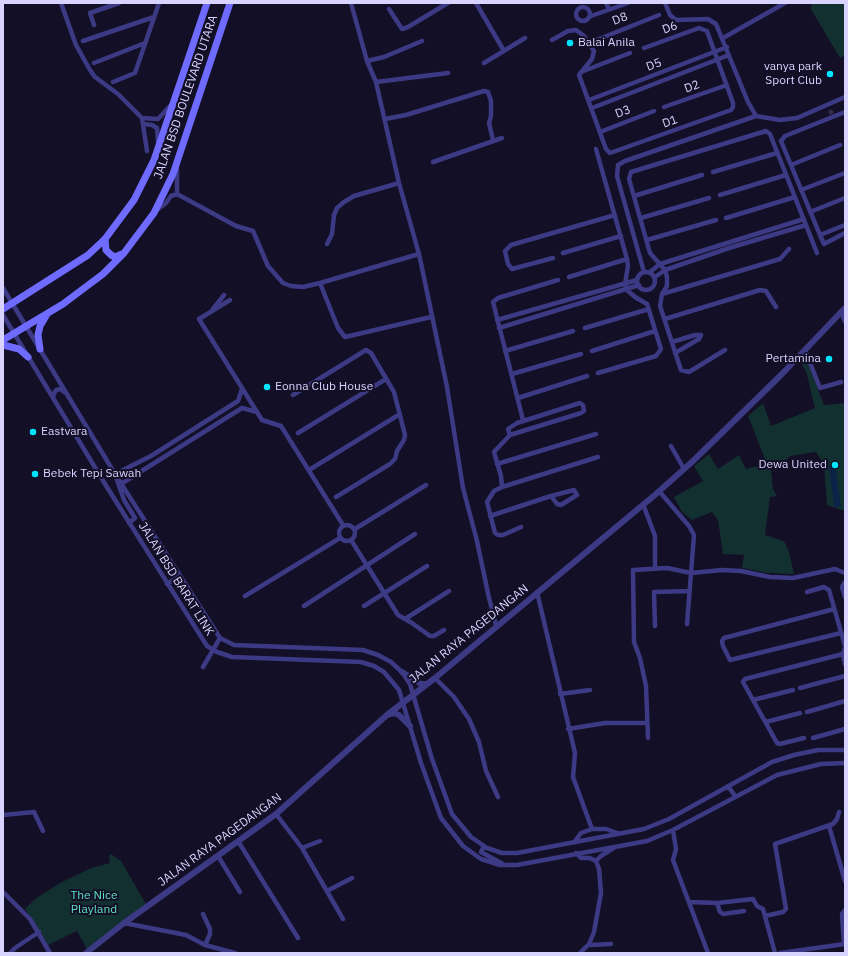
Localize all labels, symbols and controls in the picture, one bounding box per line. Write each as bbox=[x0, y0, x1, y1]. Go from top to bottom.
street label: D8 bbox=[610, 10, 630, 28]
street label: JALAN BSD BOULEVARD UTARA bbox=[151, 13, 221, 181]
street label: D6 bbox=[660, 19, 680, 37]
place label: Balai Anila bbox=[578, 36, 635, 50]
marker: Balai Anila bbox=[565, 38, 575, 48]
street label: D5 bbox=[644, 56, 664, 74]
place label: vanya park Sport Club bbox=[764, 60, 822, 88]
marker: vanya park Sport Club bbox=[825, 69, 835, 79]
street label: D2 bbox=[682, 78, 702, 96]
street label: D3 bbox=[613, 103, 633, 121]
street label: D1 bbox=[660, 113, 680, 131]
place label: Pertamina bbox=[766, 352, 821, 366]
marker: Pertamina bbox=[824, 354, 834, 364]
place label: Eonna Club House bbox=[275, 380, 373, 394]
marker: Eonna Club House bbox=[262, 382, 272, 392]
place label: Eastvara bbox=[41, 425, 87, 439]
marker: Eastvara bbox=[28, 427, 38, 437]
place label: Dewa United bbox=[758, 458, 827, 472]
marker: Dewa United bbox=[830, 460, 840, 470]
place label: Bebek Tepi Sawah bbox=[43, 467, 141, 481]
marker: Bebek Tepi Sawah bbox=[30, 469, 40, 479]
street label: JALAN BSD BARAT LINK bbox=[135, 520, 217, 638]
street label: JALAN RAYA PAGEDANGAN bbox=[407, 582, 531, 686]
street label: JALAN RAYA PAGEDANGAN bbox=[156, 790, 284, 890]
park label: The Nice Playland bbox=[70, 889, 118, 917]

